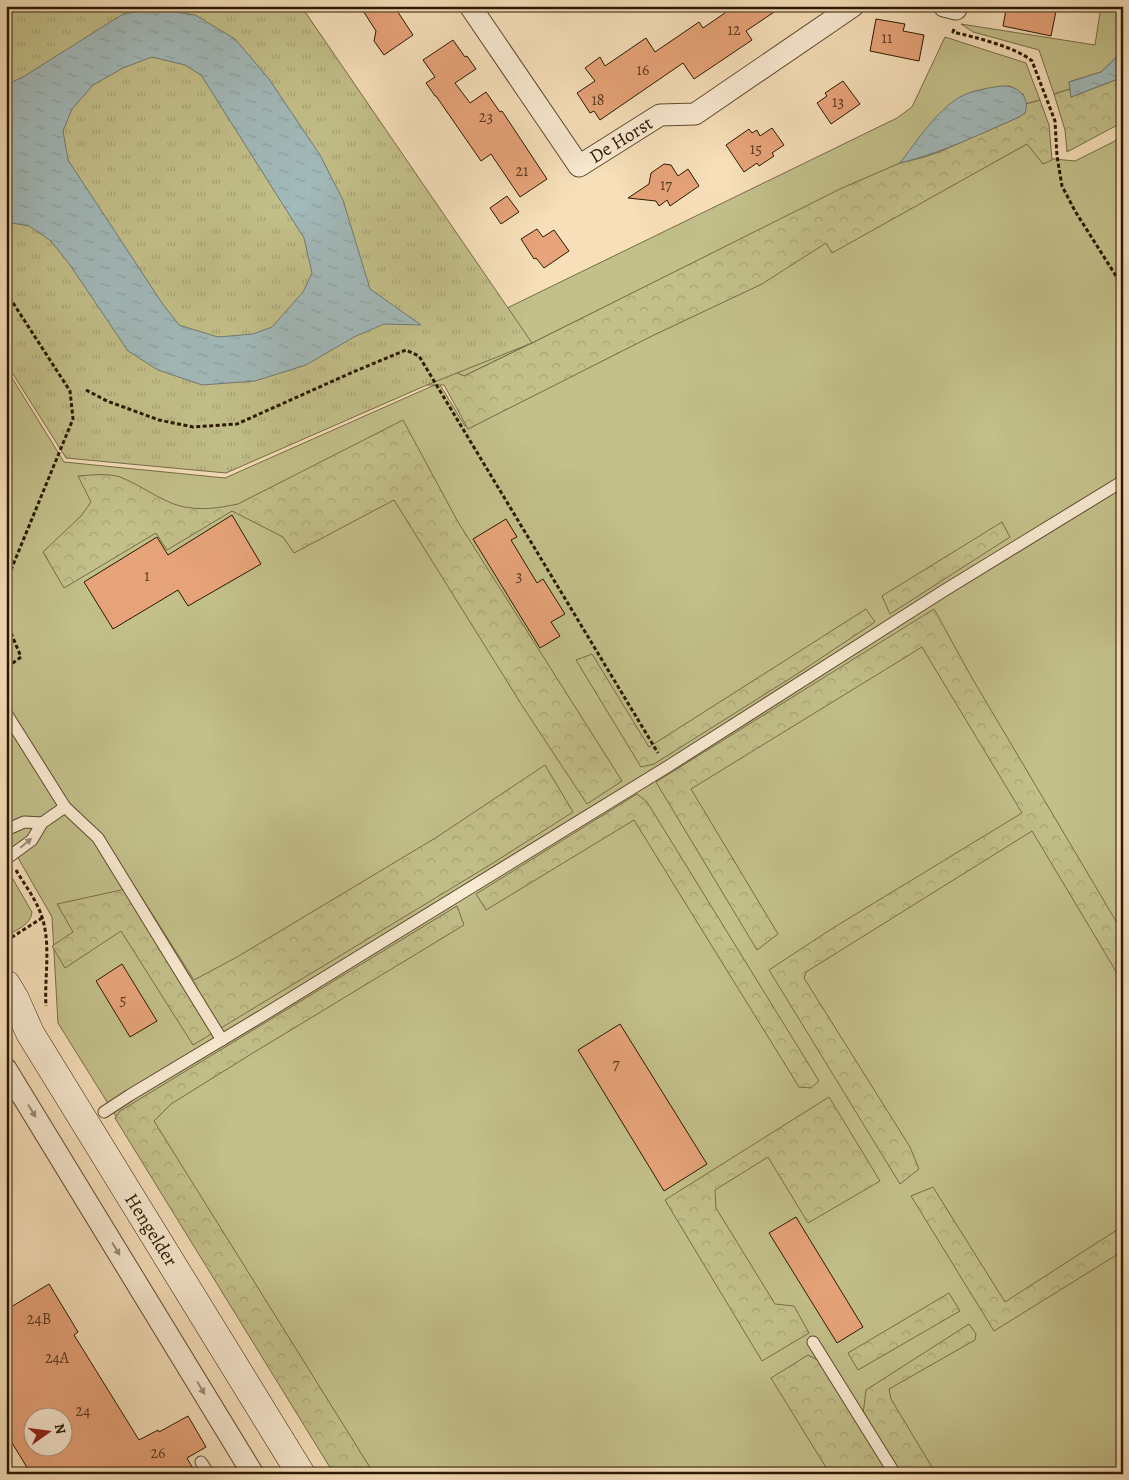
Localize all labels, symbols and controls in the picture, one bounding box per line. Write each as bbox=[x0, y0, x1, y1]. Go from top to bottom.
house number: 12 bbox=[727, 19, 741, 41]
house number: 11 bbox=[882, 27, 893, 49]
house number: 16 bbox=[637, 59, 649, 81]
house number: 18 bbox=[591, 89, 605, 111]
house number: 13 bbox=[832, 91, 844, 113]
house number: 23 bbox=[479, 106, 493, 128]
street label: De Horst bbox=[584, 110, 658, 170]
house number: 15 bbox=[750, 138, 762, 160]
house number: 21 bbox=[515, 160, 529, 182]
house number: 17 bbox=[660, 174, 672, 196]
house number: 1 bbox=[144, 565, 150, 587]
house number: 3 bbox=[516, 565, 522, 587]
one-way arrow bbox=[20, 837, 32, 849]
house number: 5 bbox=[120, 989, 127, 1011]
house number: 7 bbox=[613, 1053, 620, 1075]
one-way arrow bbox=[27, 1104, 36, 1117]
street label: Hengelder bbox=[118, 1189, 184, 1271]
one-way arrow bbox=[112, 1243, 121, 1256]
house number: 24B bbox=[27, 1308, 51, 1330]
house number: 24A bbox=[45, 1347, 70, 1369]
one-way arrow bbox=[196, 1382, 205, 1395]
house number: 24 bbox=[76, 1400, 90, 1422]
north arrow bbox=[22, 1408, 72, 1458]
text: N bbox=[50, 1422, 71, 1436]
house number: 26 bbox=[151, 1442, 166, 1464]

